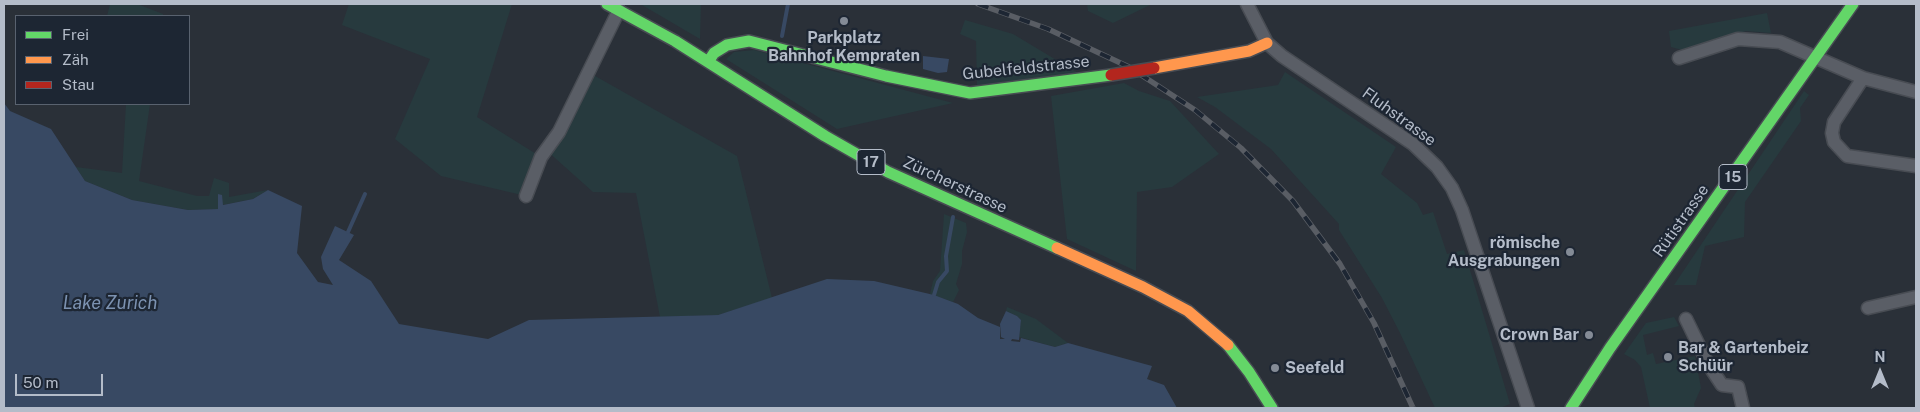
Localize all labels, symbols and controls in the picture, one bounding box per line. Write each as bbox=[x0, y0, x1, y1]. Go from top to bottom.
legend bbox=[15, 15, 190, 105]
marker: Parkplatz Bahnhof Kempraten bbox=[838, 15, 850, 27]
text: Frei bbox=[62, 26, 89, 43]
place label: Parkplatz Bahnhof Kempraten bbox=[768, 28, 920, 66]
text: Zäh bbox=[62, 51, 89, 68]
street label: Gubelfeldstrasse bbox=[962, 52, 1090, 84]
text: Stau bbox=[62, 76, 95, 93]
street label: Fluhstrasse bbox=[1358, 84, 1440, 150]
road number: 17 bbox=[857, 150, 885, 174]
street label: Zürcherstrasse bbox=[900, 152, 1010, 218]
road number: 15 bbox=[1719, 164, 1747, 190]
street label: Rütistrasse bbox=[1649, 181, 1713, 261]
place label: römische Ausgrabungen bbox=[1448, 233, 1560, 271]
marker: römische Ausgrabungen bbox=[1564, 246, 1576, 258]
water label: Lake Zurich bbox=[63, 292, 157, 314]
place label: Crown Bar bbox=[1500, 325, 1579, 345]
marker: Crown Bar bbox=[1583, 329, 1595, 341]
place label: Bar & Gartenbeiz Schüür bbox=[1678, 338, 1808, 376]
north arrow bbox=[1855, 347, 1905, 397]
text: N bbox=[1875, 349, 1885, 365]
marker: Bar & Gartenbeiz Schüür bbox=[1662, 351, 1674, 363]
place label: Seefeld bbox=[1285, 358, 1344, 378]
marker: Seefeld bbox=[1269, 362, 1281, 374]
scale bar bbox=[18, 364, 105, 396]
text: 50 m bbox=[23, 374, 58, 391]

